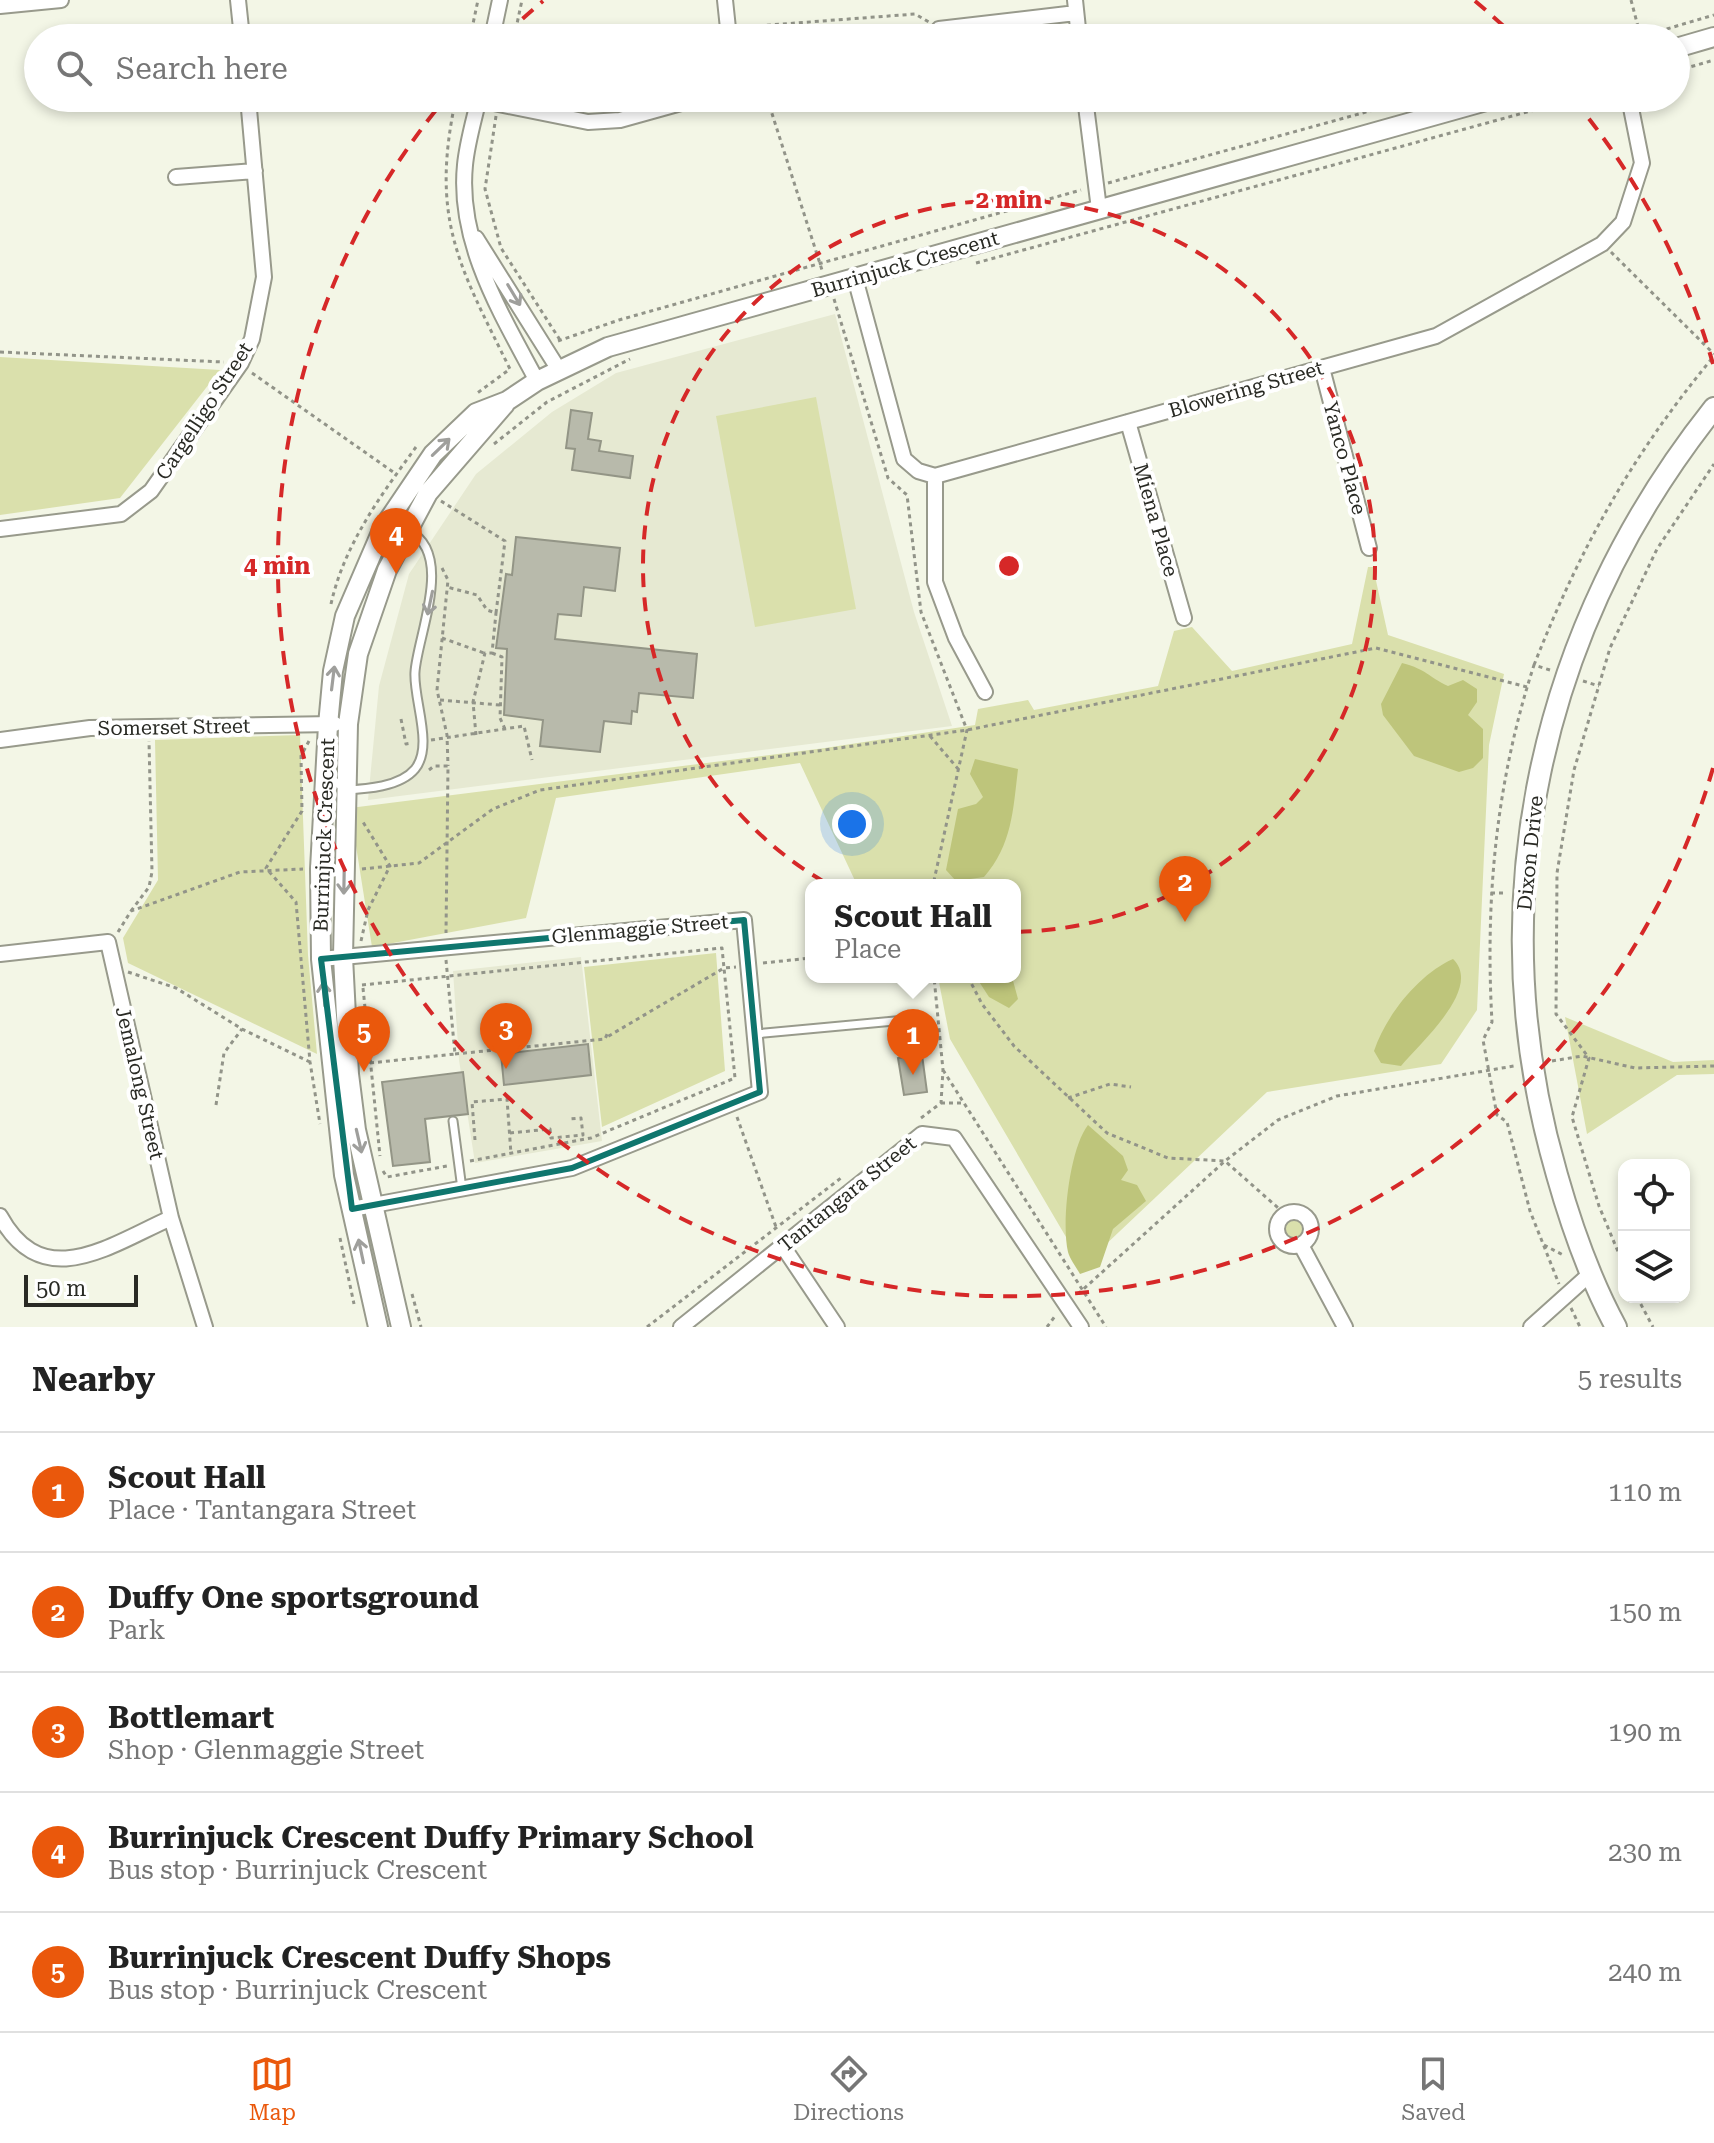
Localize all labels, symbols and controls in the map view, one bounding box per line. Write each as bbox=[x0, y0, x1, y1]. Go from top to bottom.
search box bbox=[24, 24, 1690, 112]
icon: search bbox=[52, 46, 96, 90]
text: Search here bbox=[116, 51, 288, 86]
text: 2 min bbox=[976, 186, 1042, 214]
street label: Burrinjuck Crescent bbox=[808, 226, 1002, 302]
one-way arrow bbox=[506, 284, 522, 306]
street label: Cargelligo Street bbox=[151, 337, 258, 484]
street label: Blowering Street bbox=[1166, 355, 1327, 423]
street label: Yanco Place bbox=[1318, 399, 1372, 517]
one-way arrow bbox=[431, 437, 451, 456]
street label: Miena Place bbox=[1128, 460, 1184, 580]
pin: 4 bbox=[370, 508, 422, 574]
text: 4 min bbox=[244, 552, 310, 580]
centre of rings bbox=[995, 552, 1023, 580]
one-way arrow bbox=[421, 590, 436, 616]
one-way arrow bbox=[326, 666, 341, 692]
street label: Somerset Street bbox=[97, 714, 251, 740]
street label: Burrinjuck Crescent bbox=[309, 737, 339, 932]
street label: Dixon Drive bbox=[1512, 794, 1548, 912]
your location bbox=[832, 804, 872, 844]
pin: 2 bbox=[1159, 856, 1211, 922]
one-way arrow bbox=[336, 868, 352, 895]
popup bbox=[805, 879, 1021, 983]
text: Scout Hall bbox=[834, 899, 992, 934]
street label: Glenmaggie Street bbox=[551, 909, 730, 949]
text: Place bbox=[834, 934, 901, 964]
one-way arrow bbox=[316, 981, 331, 1008]
pin: 3 bbox=[480, 1003, 532, 1069]
street label: Jemalong Street bbox=[111, 1004, 169, 1162]
pin: 5 bbox=[338, 1006, 390, 1072]
pin: 1 bbox=[887, 1009, 939, 1075]
one-way arrow bbox=[352, 1128, 367, 1154]
street label: Tantangara Street bbox=[773, 1131, 921, 1257]
map controls bbox=[1618, 1159, 1690, 1303]
button: locate bbox=[1618, 1159, 1690, 1231]
button: layers bbox=[1618, 1231, 1690, 1303]
one-way arrow bbox=[353, 1238, 368, 1264]
scale bar bbox=[24, 1271, 138, 1307]
text: 50 m bbox=[36, 1276, 86, 1301]
text: Nearby bbox=[32, 1359, 155, 1399]
text: 5 results bbox=[1578, 1364, 1682, 1394]
text: Scout Hall bbox=[108, 1460, 266, 1495]
text: 1 bbox=[51, 1477, 65, 1507]
text: 110 m bbox=[1608, 1477, 1682, 1507]
text: Place · Tantangara Street bbox=[108, 1495, 416, 1525]
text: Duffy One sportsground bbox=[108, 1580, 479, 1615]
text: 2 bbox=[51, 1597, 65, 1627]
text: 150 m bbox=[1608, 1597, 1682, 1627]
text: Park bbox=[108, 1615, 165, 1645]
text: Bottlemart bbox=[108, 1700, 274, 1735]
text: 3 bbox=[51, 1717, 65, 1747]
text: 190 m bbox=[1608, 1717, 1682, 1747]
text: Shop · Glenmaggie Street bbox=[108, 1735, 424, 1765]
text: Burrinjuck Crescent Duffy Primary School bbox=[108, 1820, 753, 1855]
text: 4 bbox=[51, 1837, 65, 1867]
text: 230 m bbox=[1608, 1837, 1682, 1867]
text: Bus stop · Burrinjuck Crescent bbox=[108, 1855, 487, 1885]
text: Burrinjuck Crescent Duffy Shops bbox=[108, 1940, 611, 1975]
text: 5 bbox=[51, 1957, 65, 1987]
text: 240 m bbox=[1608, 1957, 1682, 1987]
text: Bus stop · Burrinjuck Crescent bbox=[108, 1975, 487, 2005]
tab: Map bbox=[249, 2052, 296, 2125]
tab: Directions bbox=[793, 2052, 904, 2125]
tab: Saved bbox=[1401, 2052, 1465, 2125]

